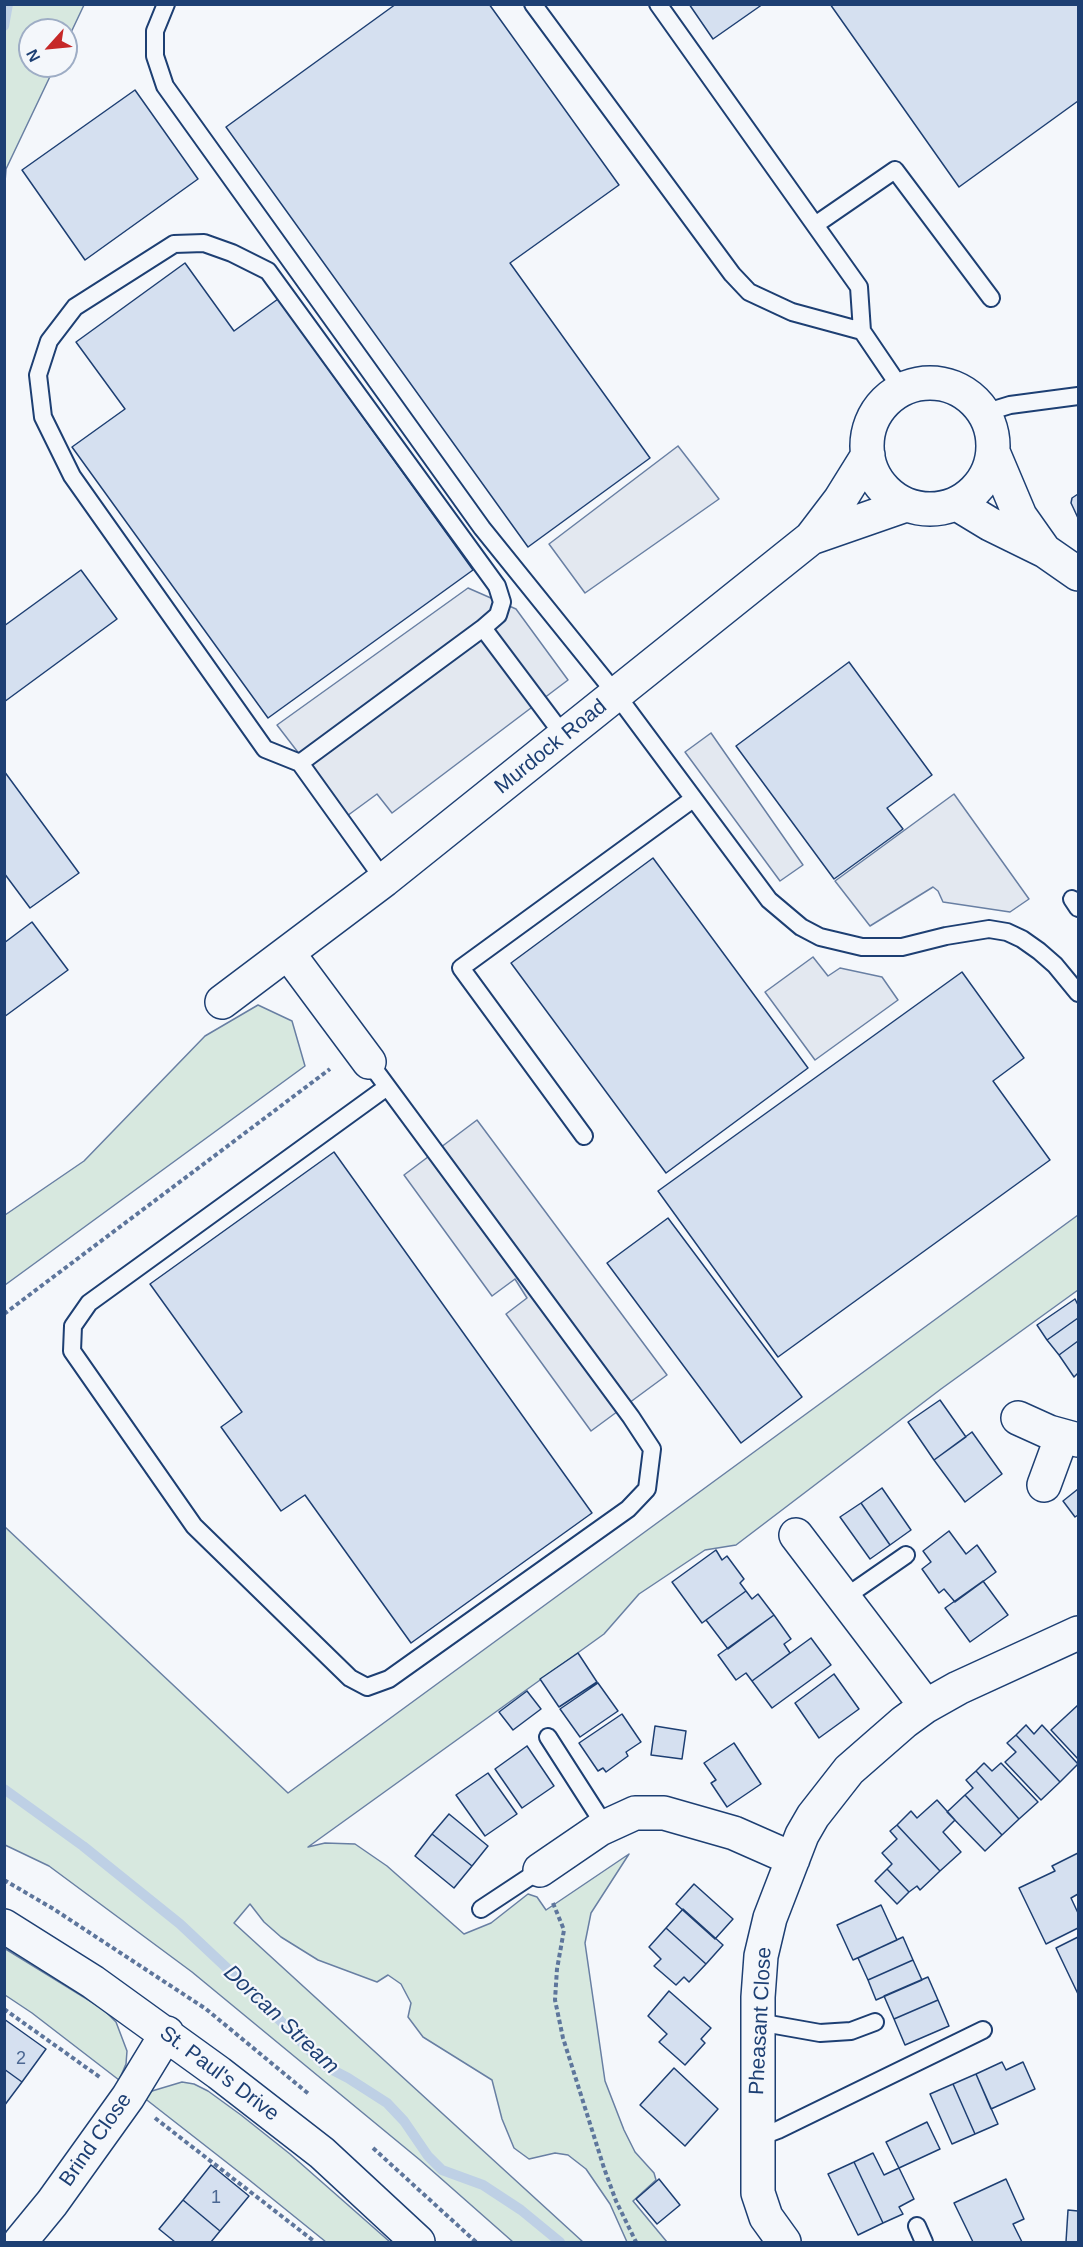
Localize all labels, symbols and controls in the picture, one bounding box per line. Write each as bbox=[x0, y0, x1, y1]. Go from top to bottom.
north arrow bbox=[18, 18, 78, 78]
text: N bbox=[23, 46, 43, 65]
street label: Murdock Road bbox=[490, 694, 612, 800]
street label: Pheasant Close bbox=[745, 1946, 777, 2096]
water label: Dorcan Stream bbox=[218, 1960, 344, 2080]
street label: St. Paul's Drive bbox=[154, 2021, 284, 2127]
house number: 2 bbox=[16, 2048, 26, 2070]
street label: Brind Close bbox=[55, 2088, 137, 2192]
house number: 1 bbox=[211, 2187, 221, 2209]

